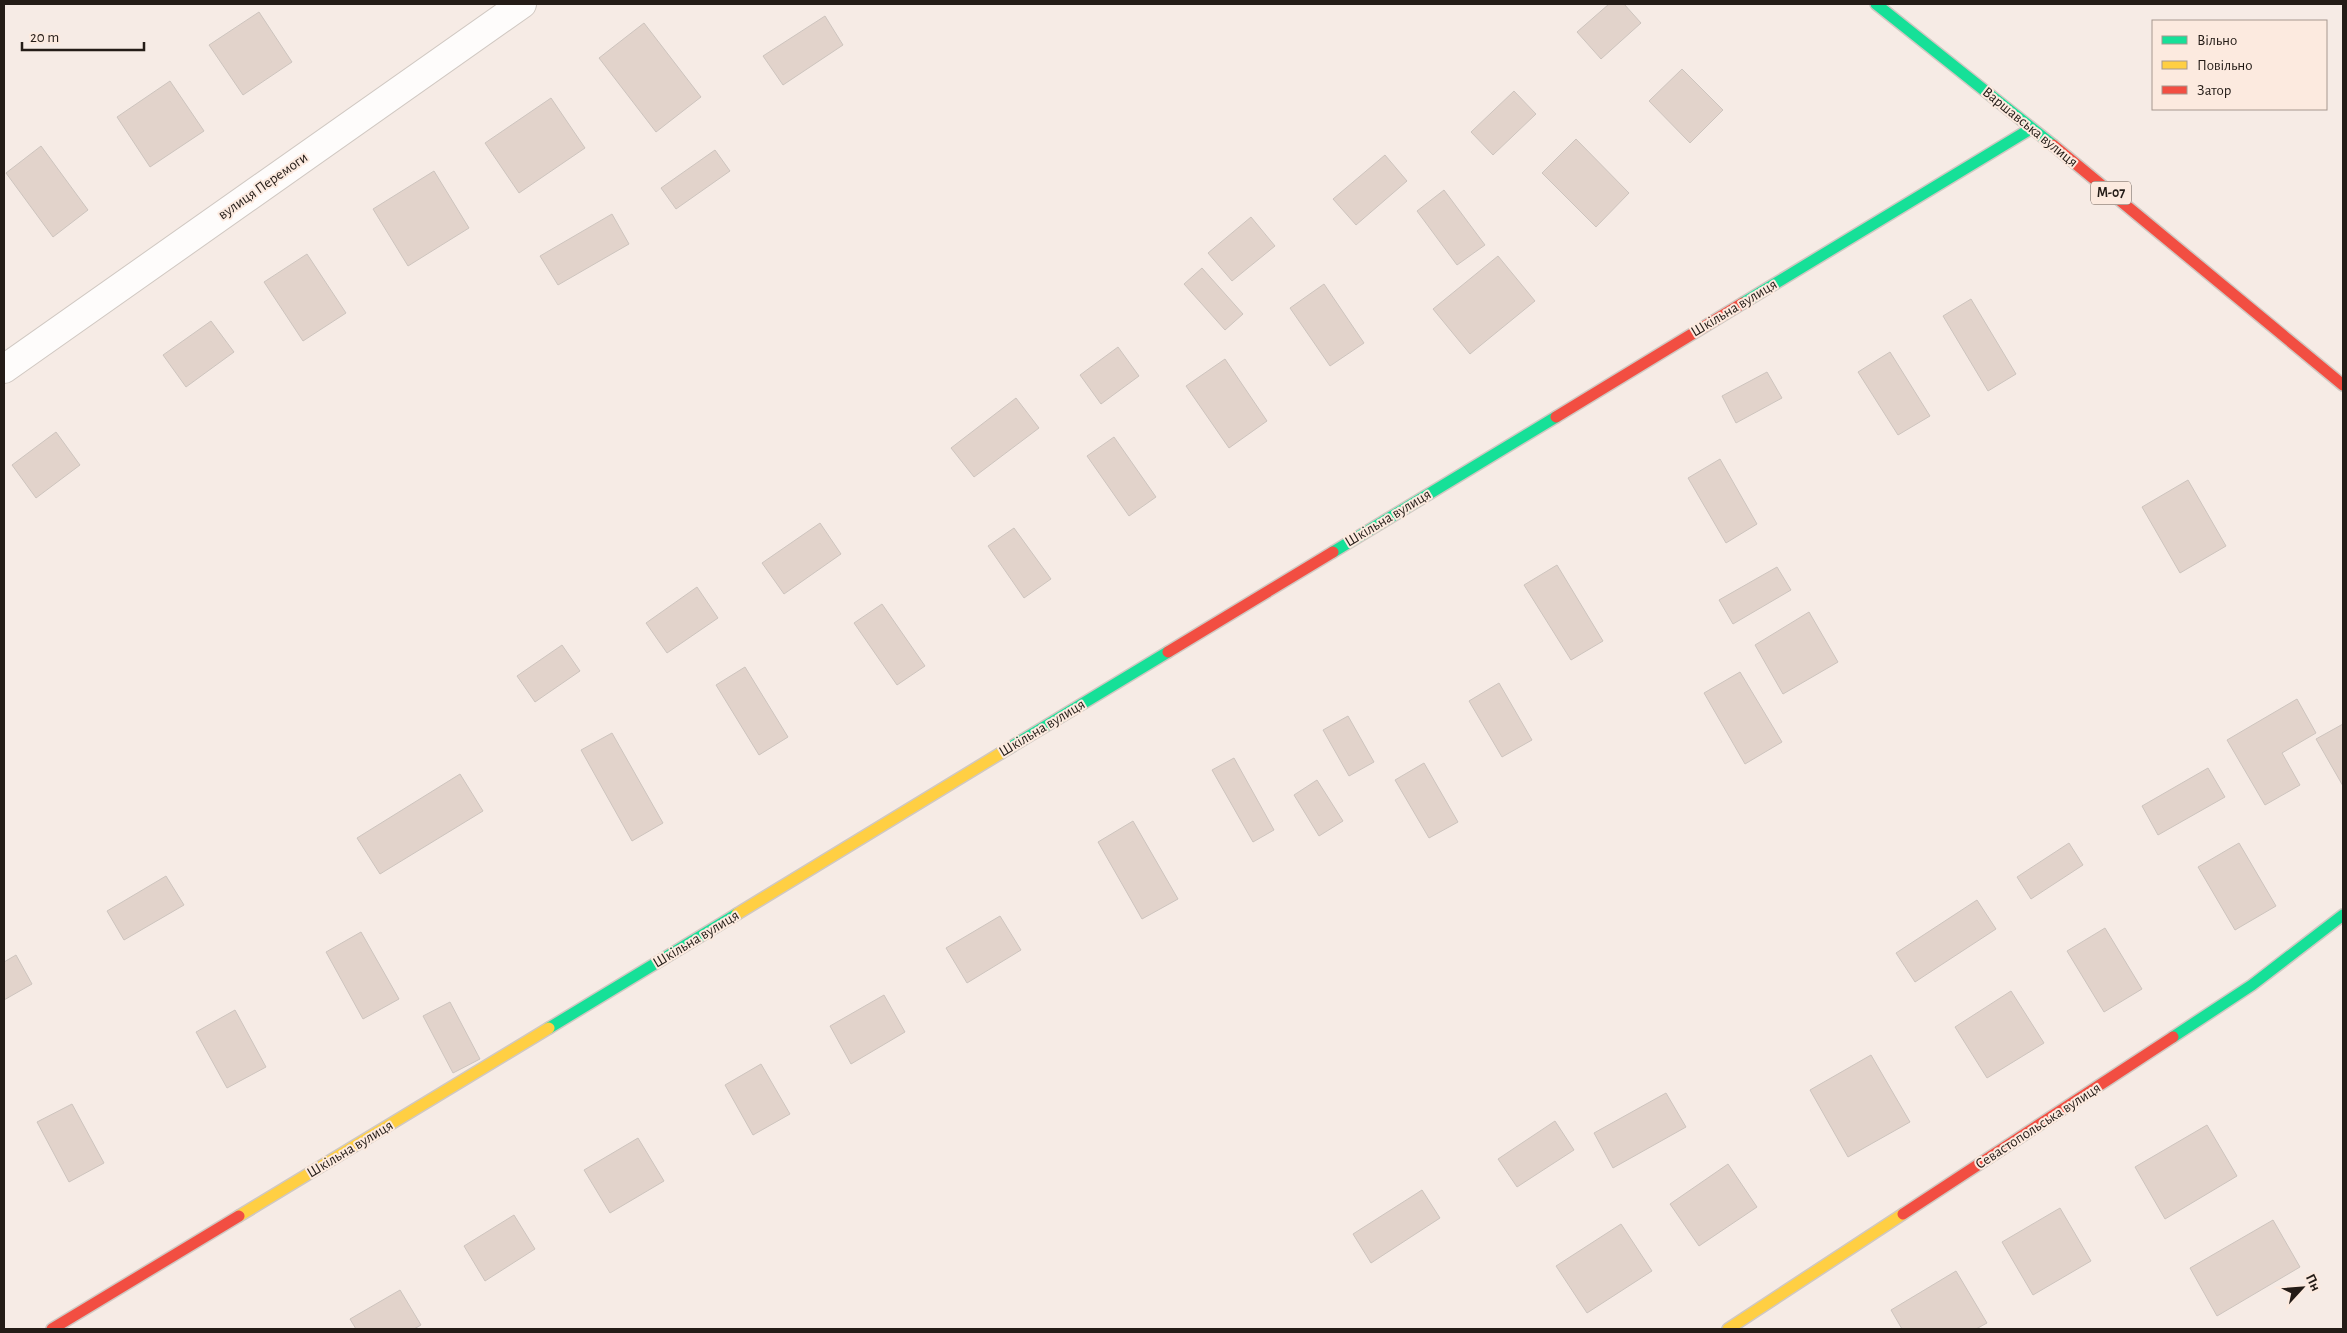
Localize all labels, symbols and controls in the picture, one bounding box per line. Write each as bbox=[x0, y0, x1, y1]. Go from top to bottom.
scale bar bbox=[22, 20, 145, 52]
legend bbox=[2152, 20, 2327, 110]
text: 20 m bbox=[30, 30, 59, 45]
text: Вільно bbox=[2197, 33, 2237, 48]
text: Повільно bbox=[2197, 58, 2253, 73]
text: Затор bbox=[2197, 83, 2232, 98]
street label: Варшавська вулиця bbox=[1980, 84, 2080, 170]
street label: вулиця Перемоги bbox=[215, 150, 311, 222]
road number: М-07 bbox=[2091, 182, 2131, 204]
street label: Шкільна вулиця bbox=[1688, 276, 1780, 340]
street label: Шкільна вулиця bbox=[1342, 486, 1434, 550]
street label: Шкільна вулиця bbox=[996, 696, 1088, 760]
street label: Шкільна вулиця bbox=[650, 907, 742, 971]
street label: Севастопольська вулиця bbox=[1973, 1080, 2103, 1172]
street label: Шкільна вулиця bbox=[304, 1117, 396, 1181]
north arrow bbox=[2277, 1263, 2327, 1313]
text: Пн bbox=[2303, 1272, 2323, 1293]

